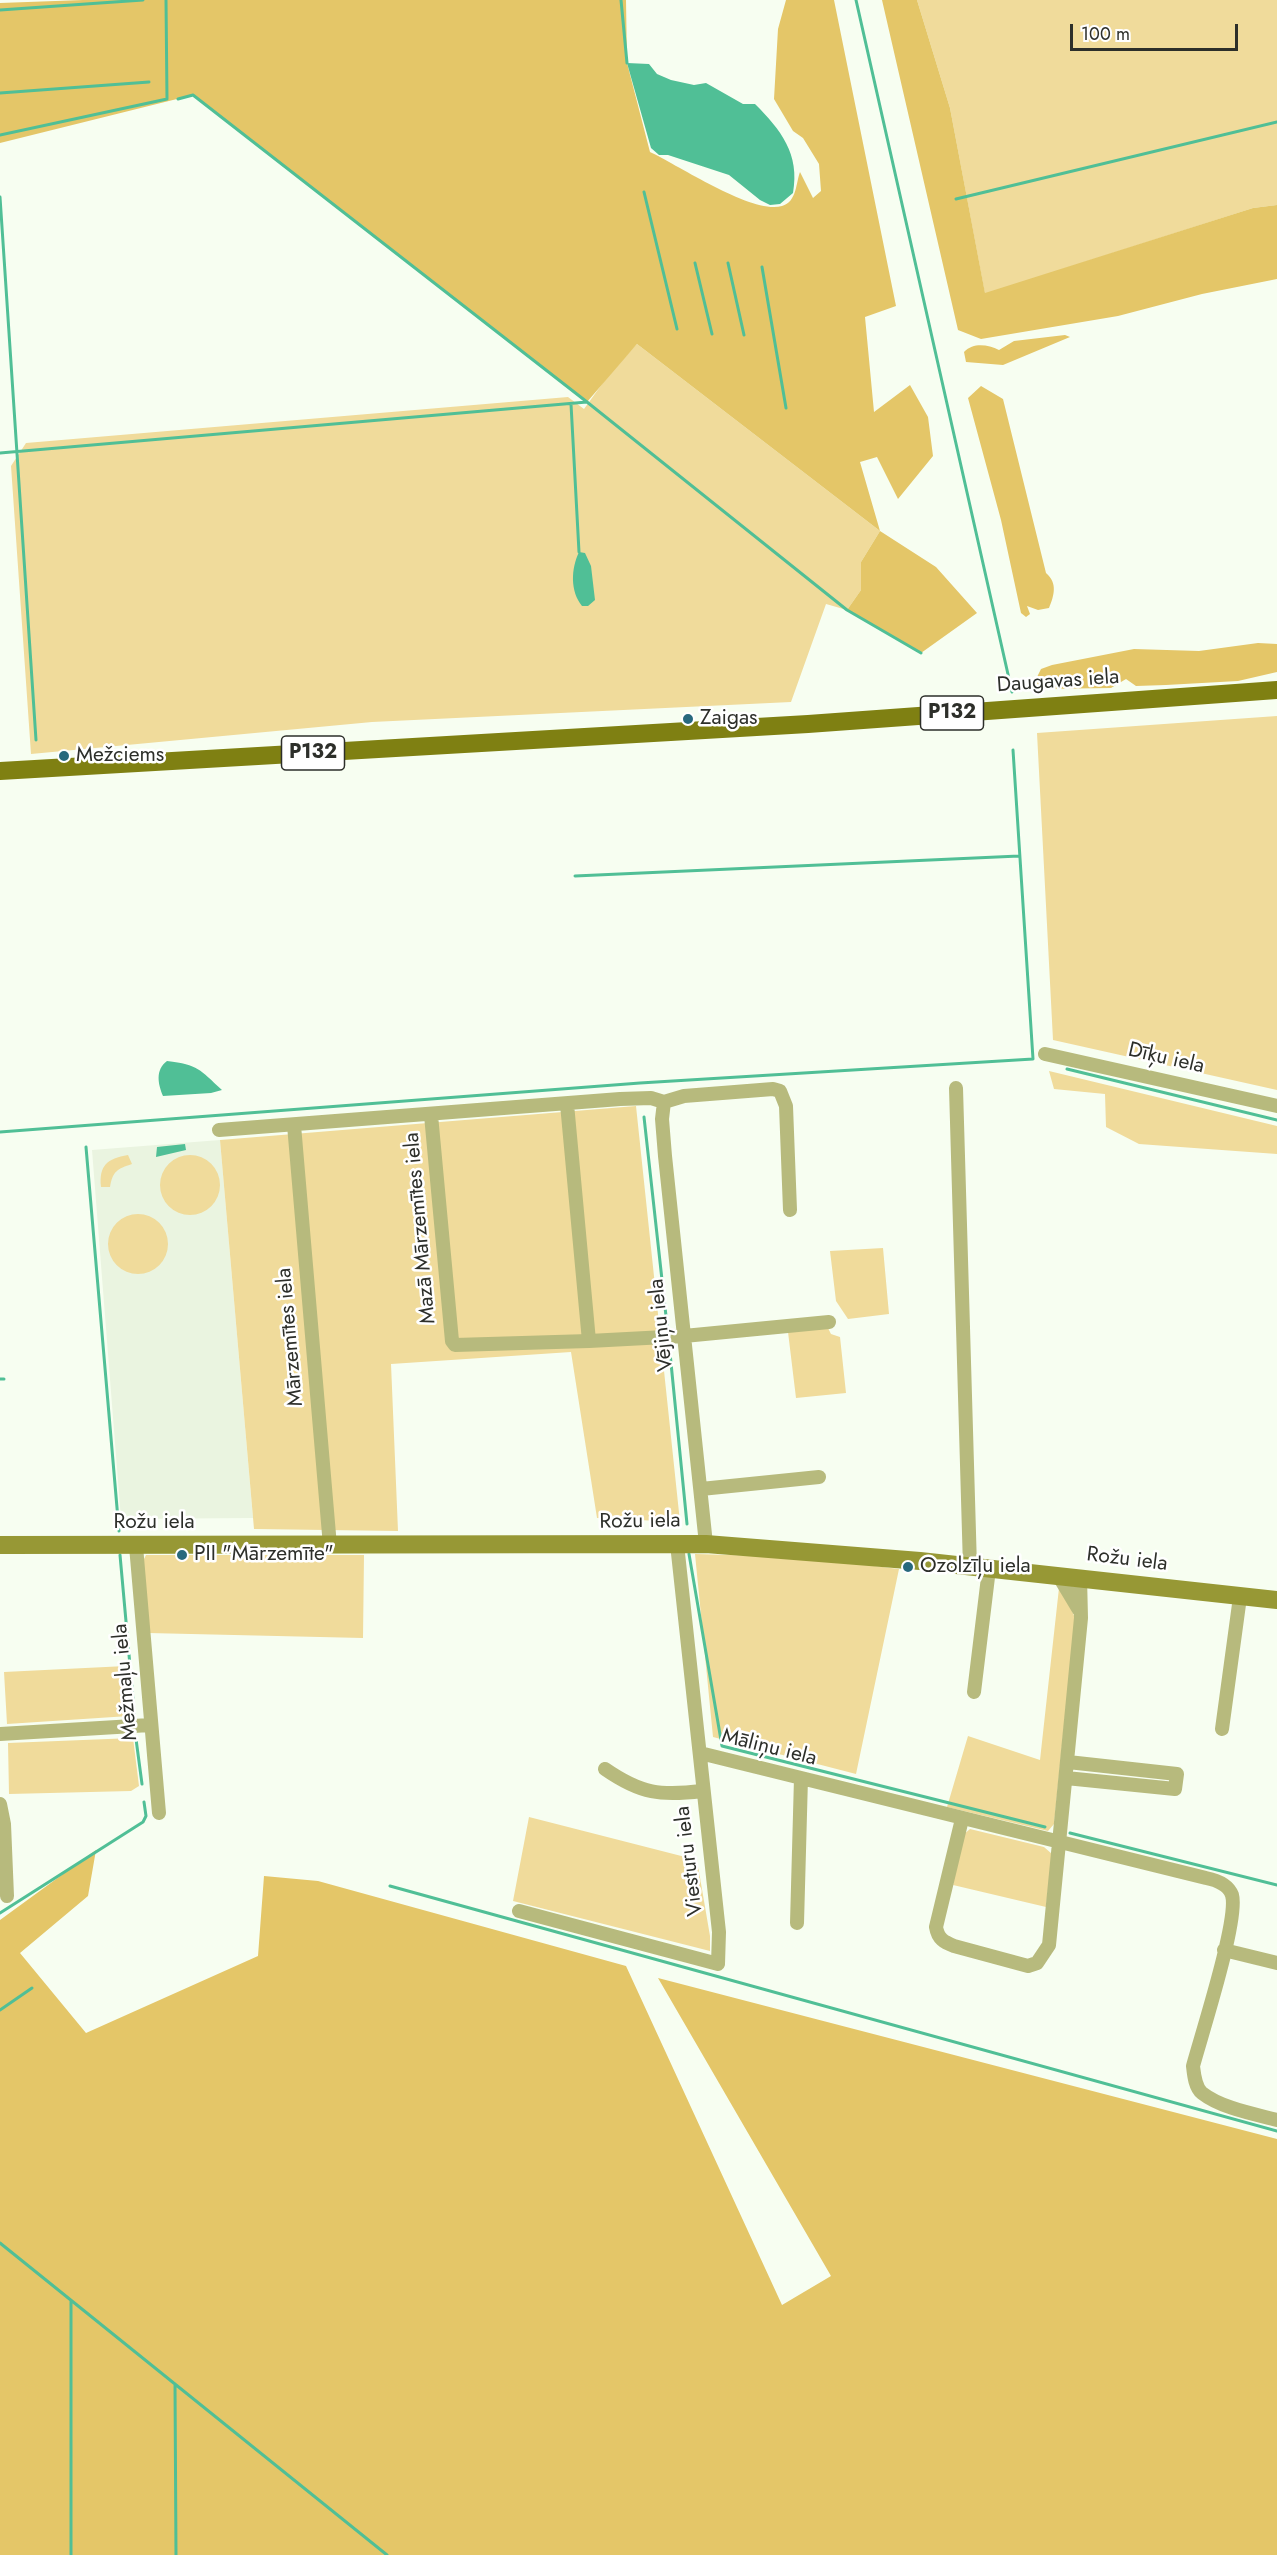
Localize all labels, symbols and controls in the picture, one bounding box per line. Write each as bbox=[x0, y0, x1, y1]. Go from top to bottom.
scale bar bbox=[1073, 12, 1241, 50]
text: 100 m bbox=[1081, 21, 1130, 47]
street label: Daugavas iela bbox=[996, 665, 1120, 699]
road number: P132 bbox=[920, 696, 984, 730]
place label: Zaigas bbox=[700, 706, 758, 732]
marker: Zaigas bbox=[681, 712, 695, 726]
road number: P132 bbox=[282, 736, 344, 770]
place label: Mežciems bbox=[76, 743, 164, 769]
marker: Mežciems bbox=[57, 749, 71, 763]
street label: Dīķu iela bbox=[1126, 1038, 1206, 1080]
street label: Mazā Mārzemītes iela bbox=[400, 1131, 442, 1325]
street label: Mārzemītes iela bbox=[272, 1267, 310, 1407]
street label: Vējiņu iela bbox=[645, 1277, 679, 1373]
street label: Rožu iela bbox=[599, 1509, 681, 1535]
street label: Rožu iela bbox=[113, 1510, 195, 1536]
place label: PII "Mārzemīte" bbox=[194, 1542, 334, 1568]
street label: Rožu iela bbox=[1085, 1543, 1169, 1577]
marker: PII "Mārzemīte" bbox=[175, 1548, 189, 1562]
place label: Ozolzīļu iela bbox=[920, 1554, 1031, 1580]
marker: Ozolzīļu iela bbox=[901, 1560, 915, 1574]
street label: Mežmaļu iela bbox=[108, 1622, 144, 1742]
street label: Māliņu iela bbox=[719, 1724, 819, 1772]
street label: Viesturu iela bbox=[671, 1805, 709, 1917]

